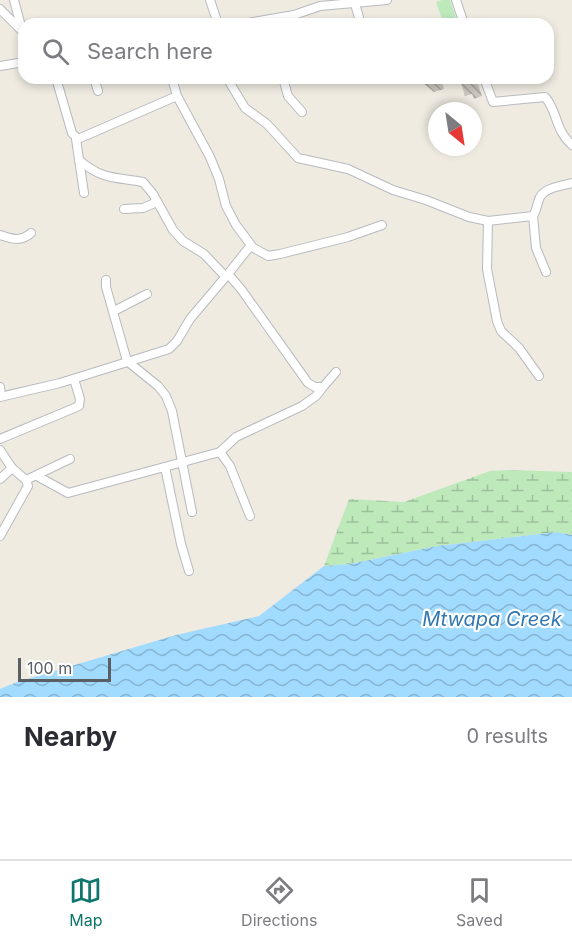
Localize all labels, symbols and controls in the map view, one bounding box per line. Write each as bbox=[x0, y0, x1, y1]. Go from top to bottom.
search box bbox=[18, 18, 554, 84]
icon: search bbox=[39, 35, 72, 68]
text: Search here bbox=[87, 38, 213, 64]
north arrow bbox=[428, 102, 482, 156]
water label: Mtwapa Creek bbox=[422, 607, 563, 631]
scale bar bbox=[18, 655, 111, 682]
text: 100 m bbox=[27, 658, 72, 678]
text: Nearby bbox=[24, 721, 117, 752]
text: 0 results bbox=[466, 724, 548, 748]
tab: Map bbox=[69, 874, 103, 930]
tab: Directions bbox=[241, 874, 317, 930]
tab: Saved bbox=[456, 874, 503, 930]

